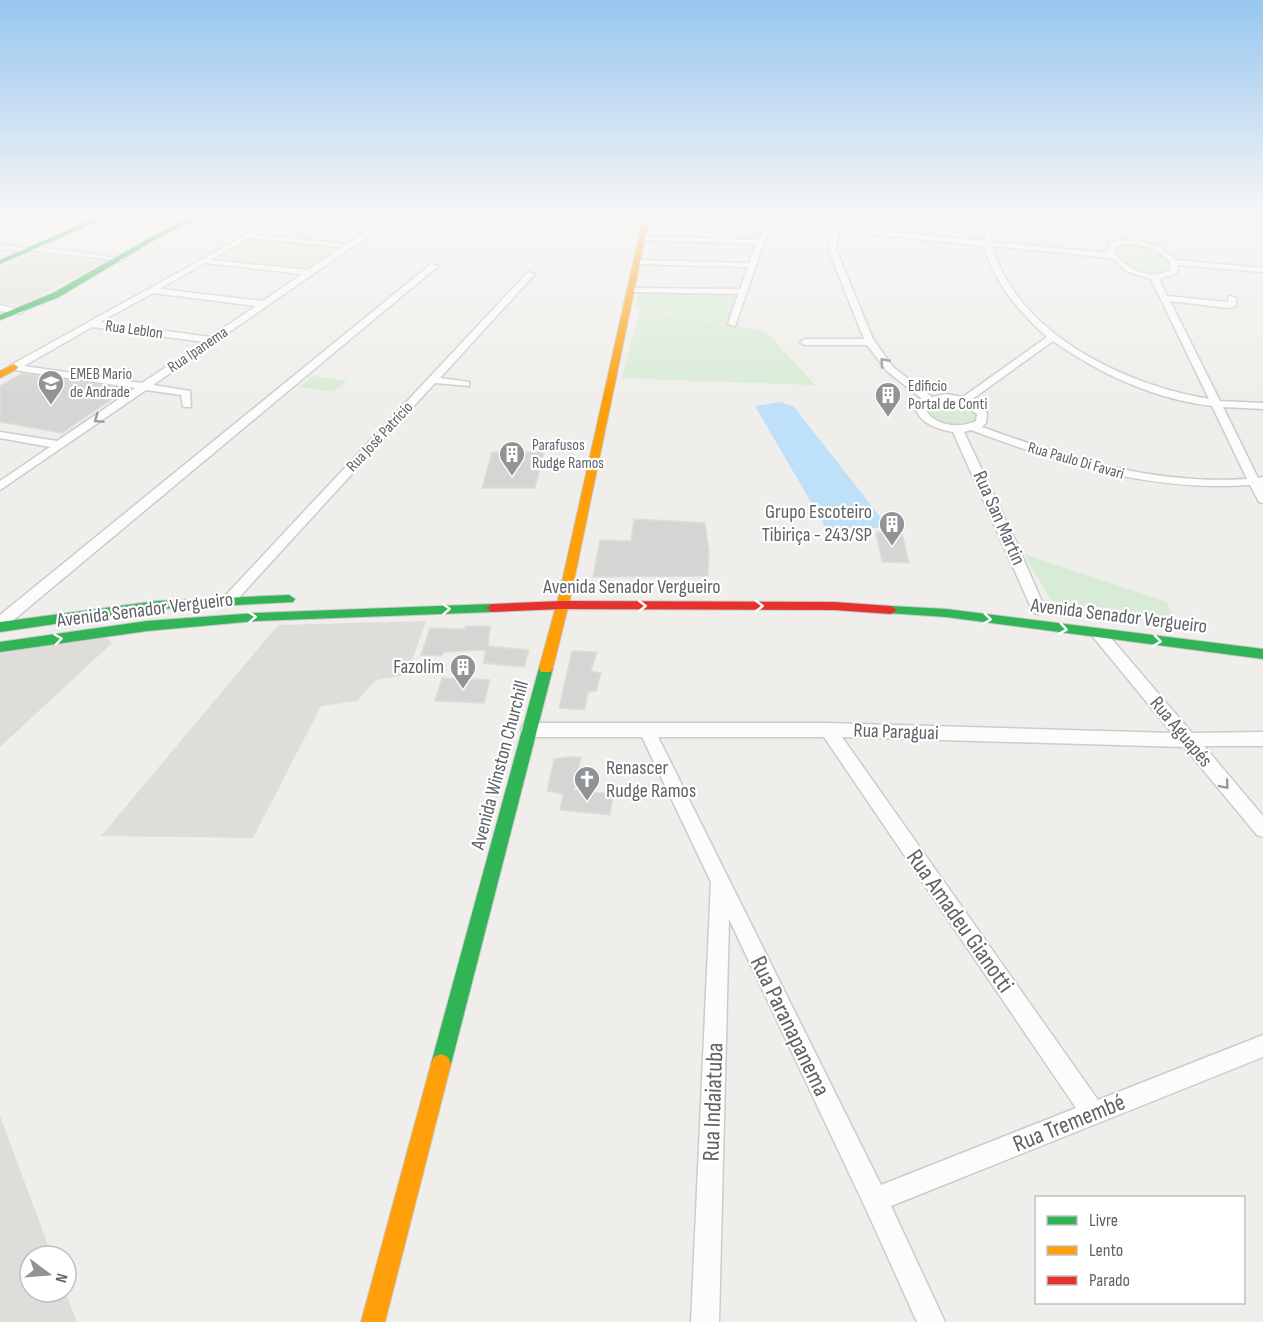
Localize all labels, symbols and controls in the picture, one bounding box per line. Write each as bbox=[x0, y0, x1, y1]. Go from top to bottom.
street label: Rua Leblon bbox=[104, 317, 164, 343]
street label: Rua Ipanema bbox=[164, 323, 232, 377]
one-way arrow bbox=[880, 358, 891, 369]
place label: EMEB Mario de Andrade bbox=[70, 365, 132, 402]
school or university icon: EMEB Mario de Andrade bbox=[36, 368, 66, 406]
place label: Edificio Portal de Conti bbox=[908, 377, 987, 414]
building icon: Edificio Portal de Conti bbox=[873, 380, 903, 418]
street label: Rua José Patrício bbox=[343, 398, 417, 476]
one-way arrow bbox=[93, 412, 104, 423]
place label: Parafusos Rudge Ramos bbox=[532, 436, 604, 473]
street label: Rua Paulo Di Favari bbox=[1026, 438, 1126, 484]
building icon: Parafusos Rudge Ramos bbox=[497, 439, 527, 477]
street label: Rua San Martin bbox=[968, 467, 1030, 569]
place label: Grupo Escoteiro Tibiriça - 243/SP bbox=[762, 500, 872, 547]
building icon: Grupo Escoteiro Tibiriça - 243/SP bbox=[877, 509, 907, 547]
street label: Avenida Senador Vergueiro bbox=[542, 575, 721, 599]
street label: Avenida Senador Vergueiro bbox=[55, 587, 234, 633]
street label: Avenida Senador Vergueiro bbox=[1029, 593, 1208, 639]
one-way arrow bbox=[637, 599, 646, 612]
one-way arrow bbox=[754, 600, 763, 612]
one-way arrow bbox=[442, 603, 451, 616]
one-way arrow bbox=[247, 611, 256, 624]
one-way arrow bbox=[982, 612, 992, 624]
one-way arrow bbox=[1059, 623, 1068, 635]
one-way arrow bbox=[53, 634, 63, 646]
one-way arrow bbox=[1153, 635, 1162, 647]
building icon: Fazolim bbox=[448, 652, 478, 690]
place label: Fazolim bbox=[393, 655, 444, 679]
street label: Avenida Winston Churchill bbox=[466, 678, 534, 853]
street label: Rua Aguapés bbox=[1145, 692, 1217, 772]
street label: Rua Paraguai bbox=[853, 719, 939, 745]
place label: Renascer Rudge Ramos bbox=[606, 756, 696, 803]
church icon: Renascer Rudge Ramos bbox=[572, 764, 602, 802]
one-way arrow bbox=[1218, 778, 1229, 789]
street label: Rua Amadeu Gianotti bbox=[900, 844, 1020, 998]
street label: Rua Paranapanema bbox=[744, 951, 836, 1101]
street label: Rua Indaiatuba bbox=[696, 1042, 730, 1162]
street label: Rua Tremembé bbox=[1009, 1087, 1129, 1159]
legend bbox=[1035, 1196, 1245, 1304]
text: Livre bbox=[1089, 1210, 1118, 1231]
text: Lento bbox=[1089, 1240, 1123, 1261]
north arrow bbox=[18, 1244, 78, 1304]
text: Parado bbox=[1089, 1270, 1130, 1291]
text: N bbox=[51, 1271, 71, 1284]

